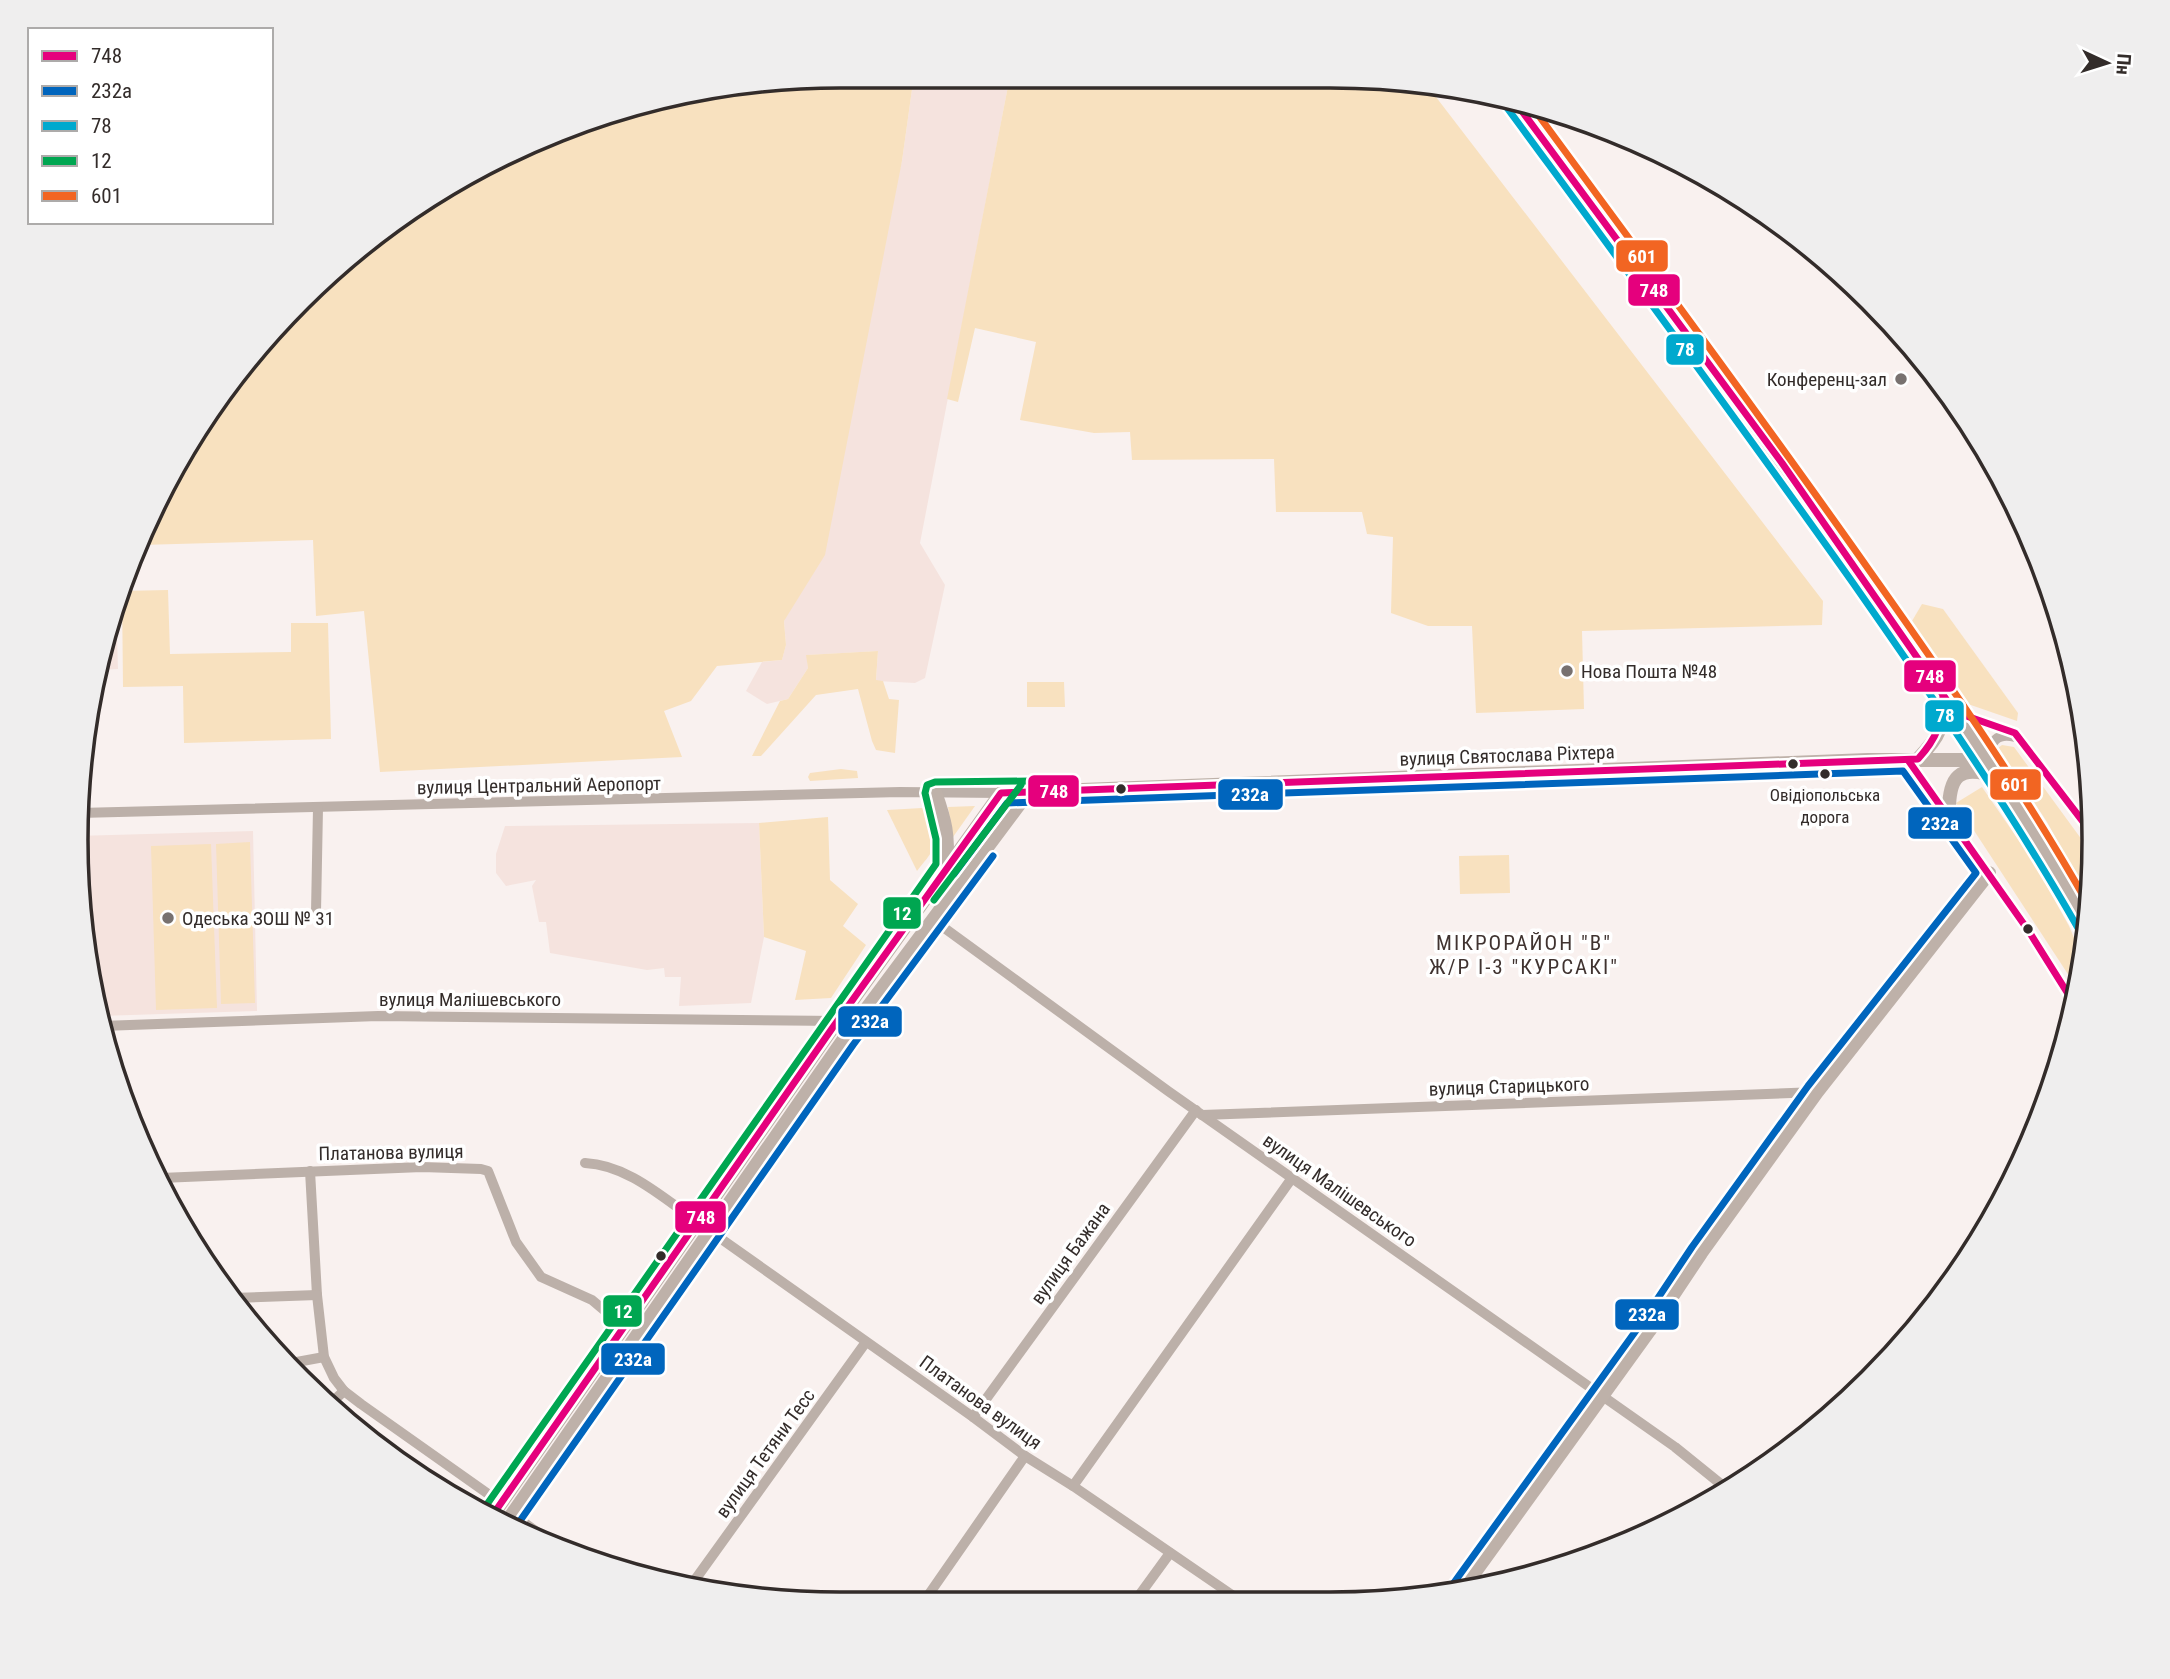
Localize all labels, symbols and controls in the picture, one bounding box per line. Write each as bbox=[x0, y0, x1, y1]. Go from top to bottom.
legend bbox=[28, 28, 273, 224]
north arrow bbox=[2072, 28, 2142, 98]
text: 748 bbox=[91, 44, 122, 68]
text: Пн bbox=[2111, 53, 2136, 76]
text: 232а bbox=[91, 79, 132, 103]
text: 78 bbox=[91, 114, 112, 138]
text: 12 bbox=[91, 149, 112, 173]
text: 601 bbox=[91, 184, 122, 208]
line badge: 601 bbox=[1615, 239, 1669, 273]
text: 601 bbox=[1628, 245, 1656, 268]
line badge: 748 bbox=[1627, 273, 1681, 307]
text: 748 bbox=[1640, 279, 1668, 302]
line badge: 78 bbox=[1665, 333, 1705, 366]
text: 78 bbox=[1675, 338, 1695, 361]
place label: Конференц-зал bbox=[1767, 368, 1887, 391]
marker: Конференц-зал bbox=[1893, 371, 1909, 387]
line badge: 748 bbox=[1903, 659, 1957, 693]
place label: Нова Пошта №48 bbox=[1581, 660, 1717, 683]
marker: Нова Пошта №48 bbox=[1559, 663, 1575, 679]
text: 748 bbox=[1916, 665, 1944, 688]
line badge: 78 bbox=[1924, 699, 1965, 733]
text: 78 bbox=[1935, 704, 1955, 727]
street label: вулиця Святослава Ріхтера bbox=[1399, 740, 1615, 771]
unlabelled marker bbox=[1786, 757, 1800, 771]
marker: Овідіопольська дорога bbox=[1818, 767, 1832, 781]
line badge: 601 bbox=[1989, 768, 2042, 801]
street label: вулиця Центральний Аеропорт bbox=[417, 772, 661, 799]
text: 601 bbox=[2001, 773, 2029, 796]
line badge: 748 bbox=[1027, 774, 1080, 808]
line badge: 232а bbox=[1217, 778, 1284, 811]
text: 748 bbox=[1040, 780, 1068, 803]
unlabelled marker bbox=[1114, 782, 1128, 796]
text: 232а bbox=[1231, 783, 1269, 806]
place label: Овідіопольська дорога bbox=[1770, 785, 1880, 827]
line badge: 232а bbox=[1907, 806, 1973, 840]
text: 232а bbox=[1921, 812, 1959, 835]
line badge: 12 bbox=[882, 896, 922, 930]
text: 12 bbox=[892, 902, 912, 925]
place label: Одеська ЗОШ № 31 bbox=[182, 907, 334, 930]
marker: Одеська ЗОШ № 31 bbox=[160, 910, 176, 926]
unlabelled marker bbox=[2021, 922, 2035, 936]
district label: МІКРОРАЙОН "В" Ж/Р I-3 "КУРСАКІ" bbox=[1429, 931, 1619, 979]
street label: вулиця Малішевського bbox=[379, 988, 561, 1011]
line badge: 232а bbox=[837, 1005, 903, 1038]
text: 232а bbox=[851, 1010, 889, 1033]
street label: вулиця Старицького bbox=[1428, 1072, 1590, 1101]
street label: вулиця Малішевського bbox=[1259, 1129, 1421, 1252]
street label: Платанова вулиця bbox=[318, 1140, 464, 1165]
street label: вулиця Бажана bbox=[1026, 1198, 1115, 1309]
line badge: 748 bbox=[674, 1200, 727, 1234]
text: 748 bbox=[687, 1206, 715, 1229]
unlabelled marker bbox=[654, 1249, 668, 1263]
line badge: 12 bbox=[602, 1294, 643, 1328]
line badge: 232а bbox=[1614, 1298, 1680, 1331]
text: 12 bbox=[613, 1300, 633, 1323]
text: 232а bbox=[1628, 1303, 1666, 1326]
line badge: 232а bbox=[600, 1342, 666, 1376]
text: 232а bbox=[614, 1348, 652, 1371]
street label: Платанова вулиця bbox=[915, 1350, 1046, 1454]
street label: вулиця Тетяни Тесс bbox=[711, 1384, 820, 1522]

